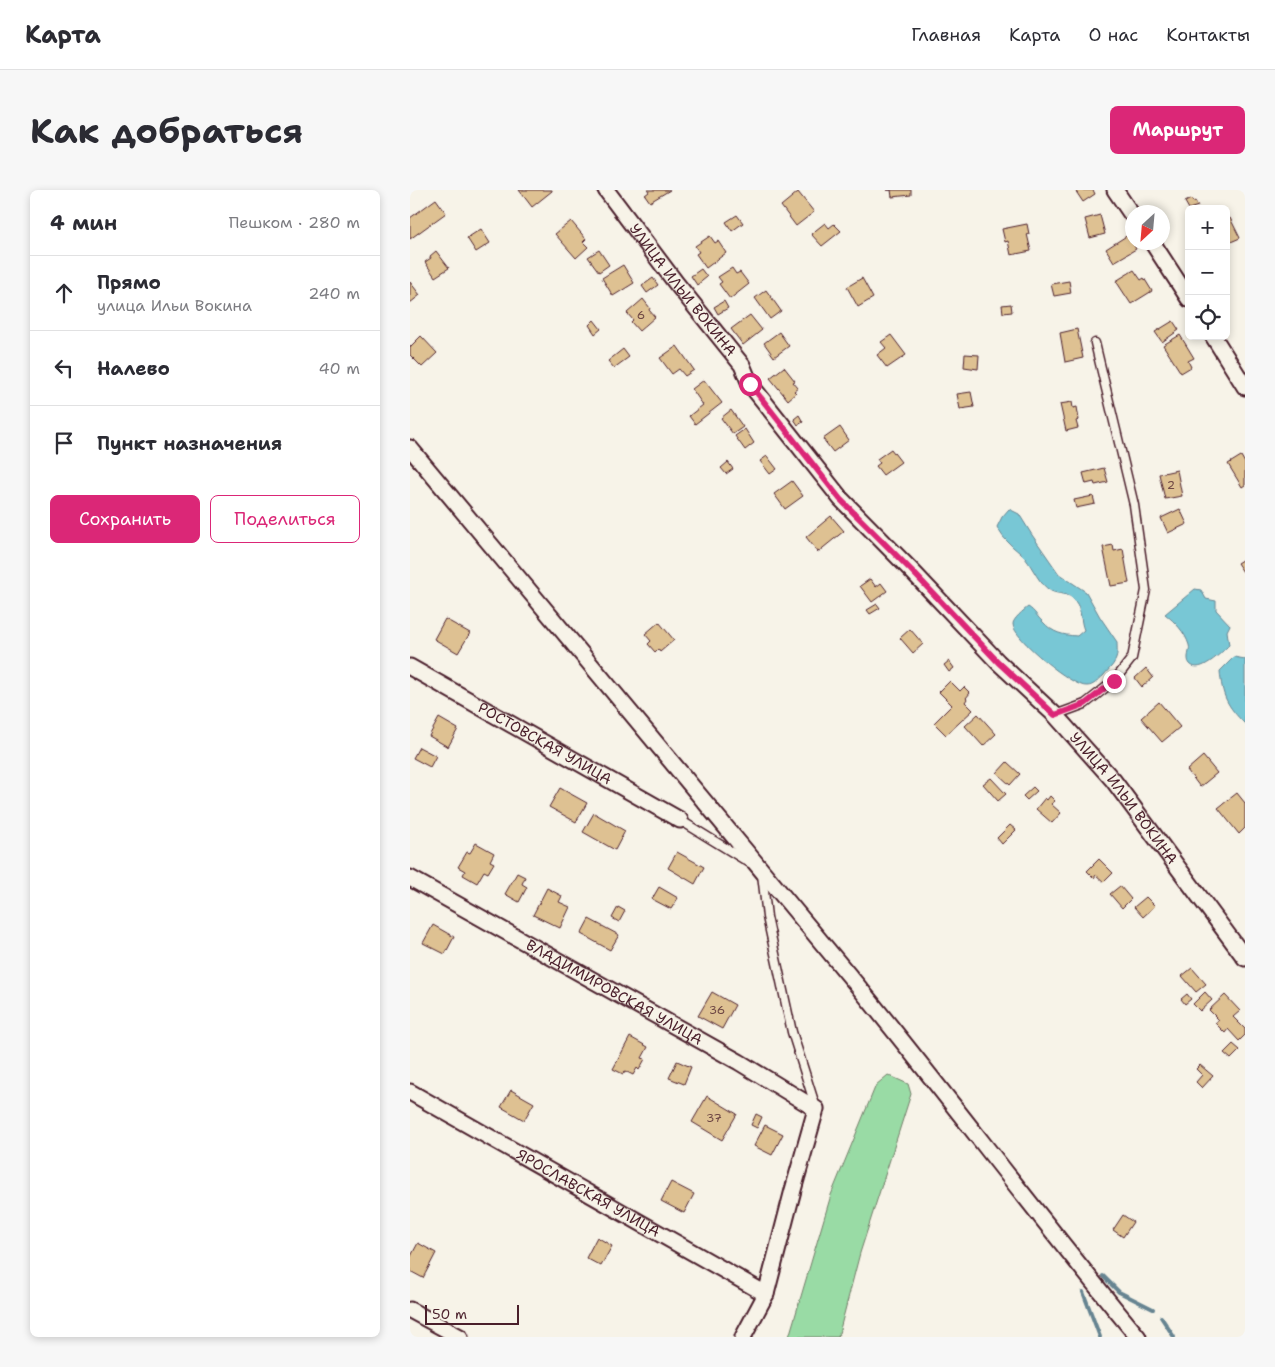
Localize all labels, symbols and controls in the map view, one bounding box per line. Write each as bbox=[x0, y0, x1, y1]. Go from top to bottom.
text: Карта bbox=[25, 19, 101, 51]
text: Главная bbox=[911, 23, 981, 47]
text: Карта bbox=[1009, 23, 1061, 47]
text: О нас bbox=[1089, 23, 1138, 47]
text: Контакты bbox=[1166, 23, 1250, 47]
button: Маршрут bbox=[1110, 106, 1245, 154]
text: Как добраться bbox=[30, 107, 303, 154]
north arrow bbox=[1125, 205, 1170, 250]
map controls bbox=[1185, 205, 1230, 340]
button: + bbox=[1185, 205, 1230, 250]
text: 4 мин bbox=[50, 209, 117, 237]
text: Пешком · 280 m bbox=[229, 212, 360, 233]
street label: УЛИЦА ИЛЬИ ВОКИНА bbox=[625, 220, 741, 360]
button: − bbox=[1185, 250, 1230, 295]
text: Прямо bbox=[97, 270, 161, 295]
icon: ahead bbox=[50, 279, 78, 307]
text: 240 m bbox=[308, 283, 360, 304]
text: улица Ильи Вокина bbox=[97, 295, 252, 316]
button: locate bbox=[1185, 295, 1230, 340]
house number: 6 bbox=[637, 307, 645, 323]
icon: left bbox=[50, 354, 78, 382]
text: Налево bbox=[97, 356, 170, 381]
text: 40 m bbox=[318, 358, 360, 379]
route start bbox=[739, 373, 762, 396]
icon: arrive bbox=[50, 429, 78, 457]
text: Пункт назначения bbox=[97, 431, 282, 456]
house number: 2 bbox=[1167, 477, 1175, 493]
button: Сохранить bbox=[50, 495, 200, 543]
button: Поделиться bbox=[210, 495, 360, 543]
route end bbox=[1103, 670, 1126, 693]
street label: РОСТОВСКАЯ УЛИЦА bbox=[474, 698, 615, 789]
street label: УЛИЦА ИЛЬИ ВОКИНА bbox=[1065, 728, 1182, 868]
street label: ВЛАДИМИРОВСКАЯ УЛИЦА bbox=[522, 935, 706, 1050]
house number: 36 bbox=[709, 1002, 725, 1018]
house number: 37 bbox=[706, 1110, 722, 1126]
street label: ЯРОСЛАВСКАЯ УЛИЦА bbox=[513, 1145, 664, 1242]
scale bar bbox=[425, 1302, 519, 1325]
text: 50 m bbox=[432, 1305, 467, 1323]

